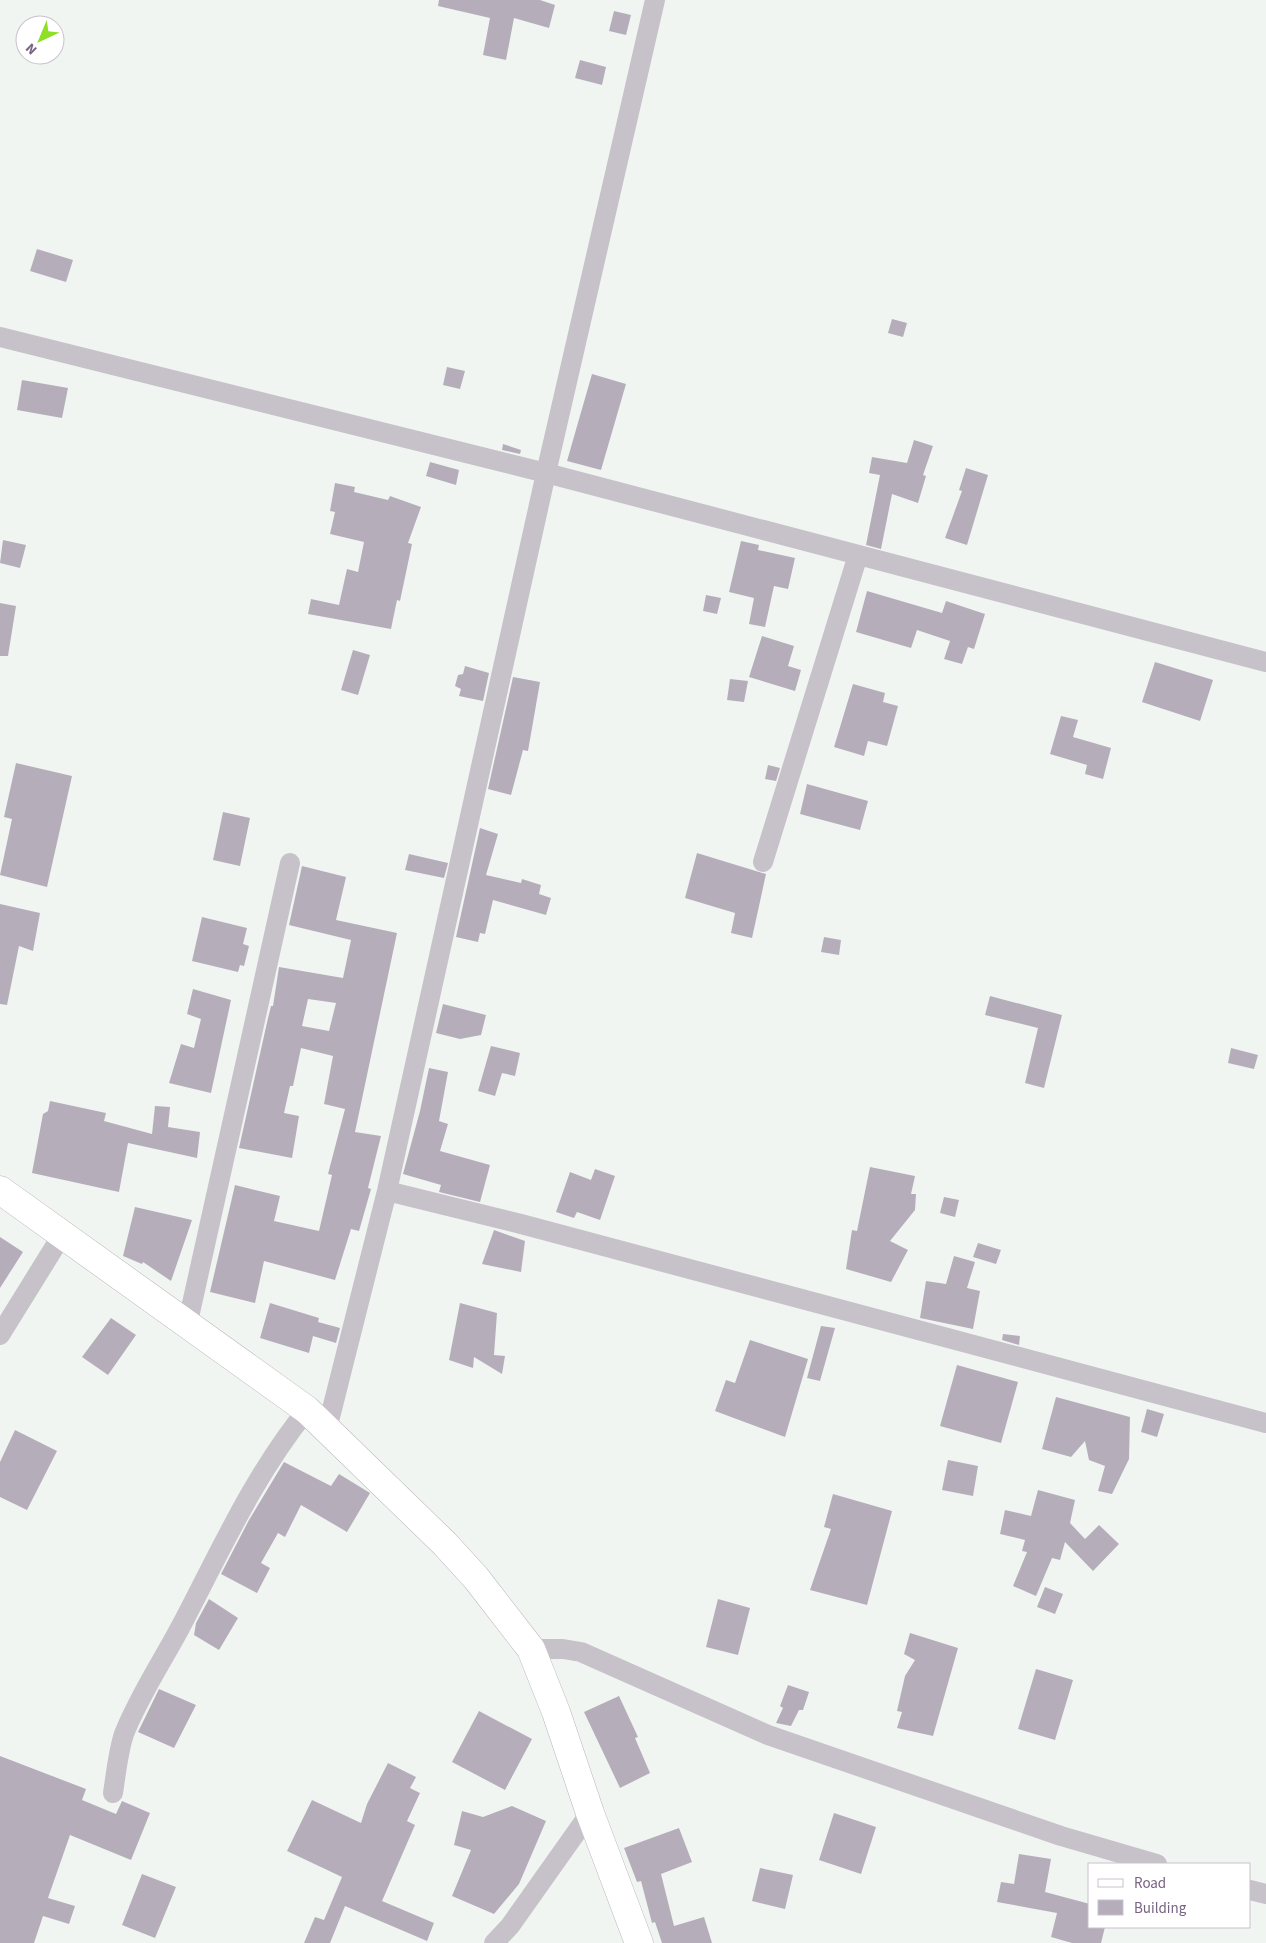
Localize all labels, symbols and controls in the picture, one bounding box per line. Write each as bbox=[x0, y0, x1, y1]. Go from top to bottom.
north arrow bbox=[15, 15, 65, 65]
text: N bbox=[21, 38, 42, 59]
legend bbox=[1088, 1863, 1251, 1928]
text: Road bbox=[1134, 1873, 1166, 1894]
text: Building bbox=[1134, 1898, 1187, 1919]

